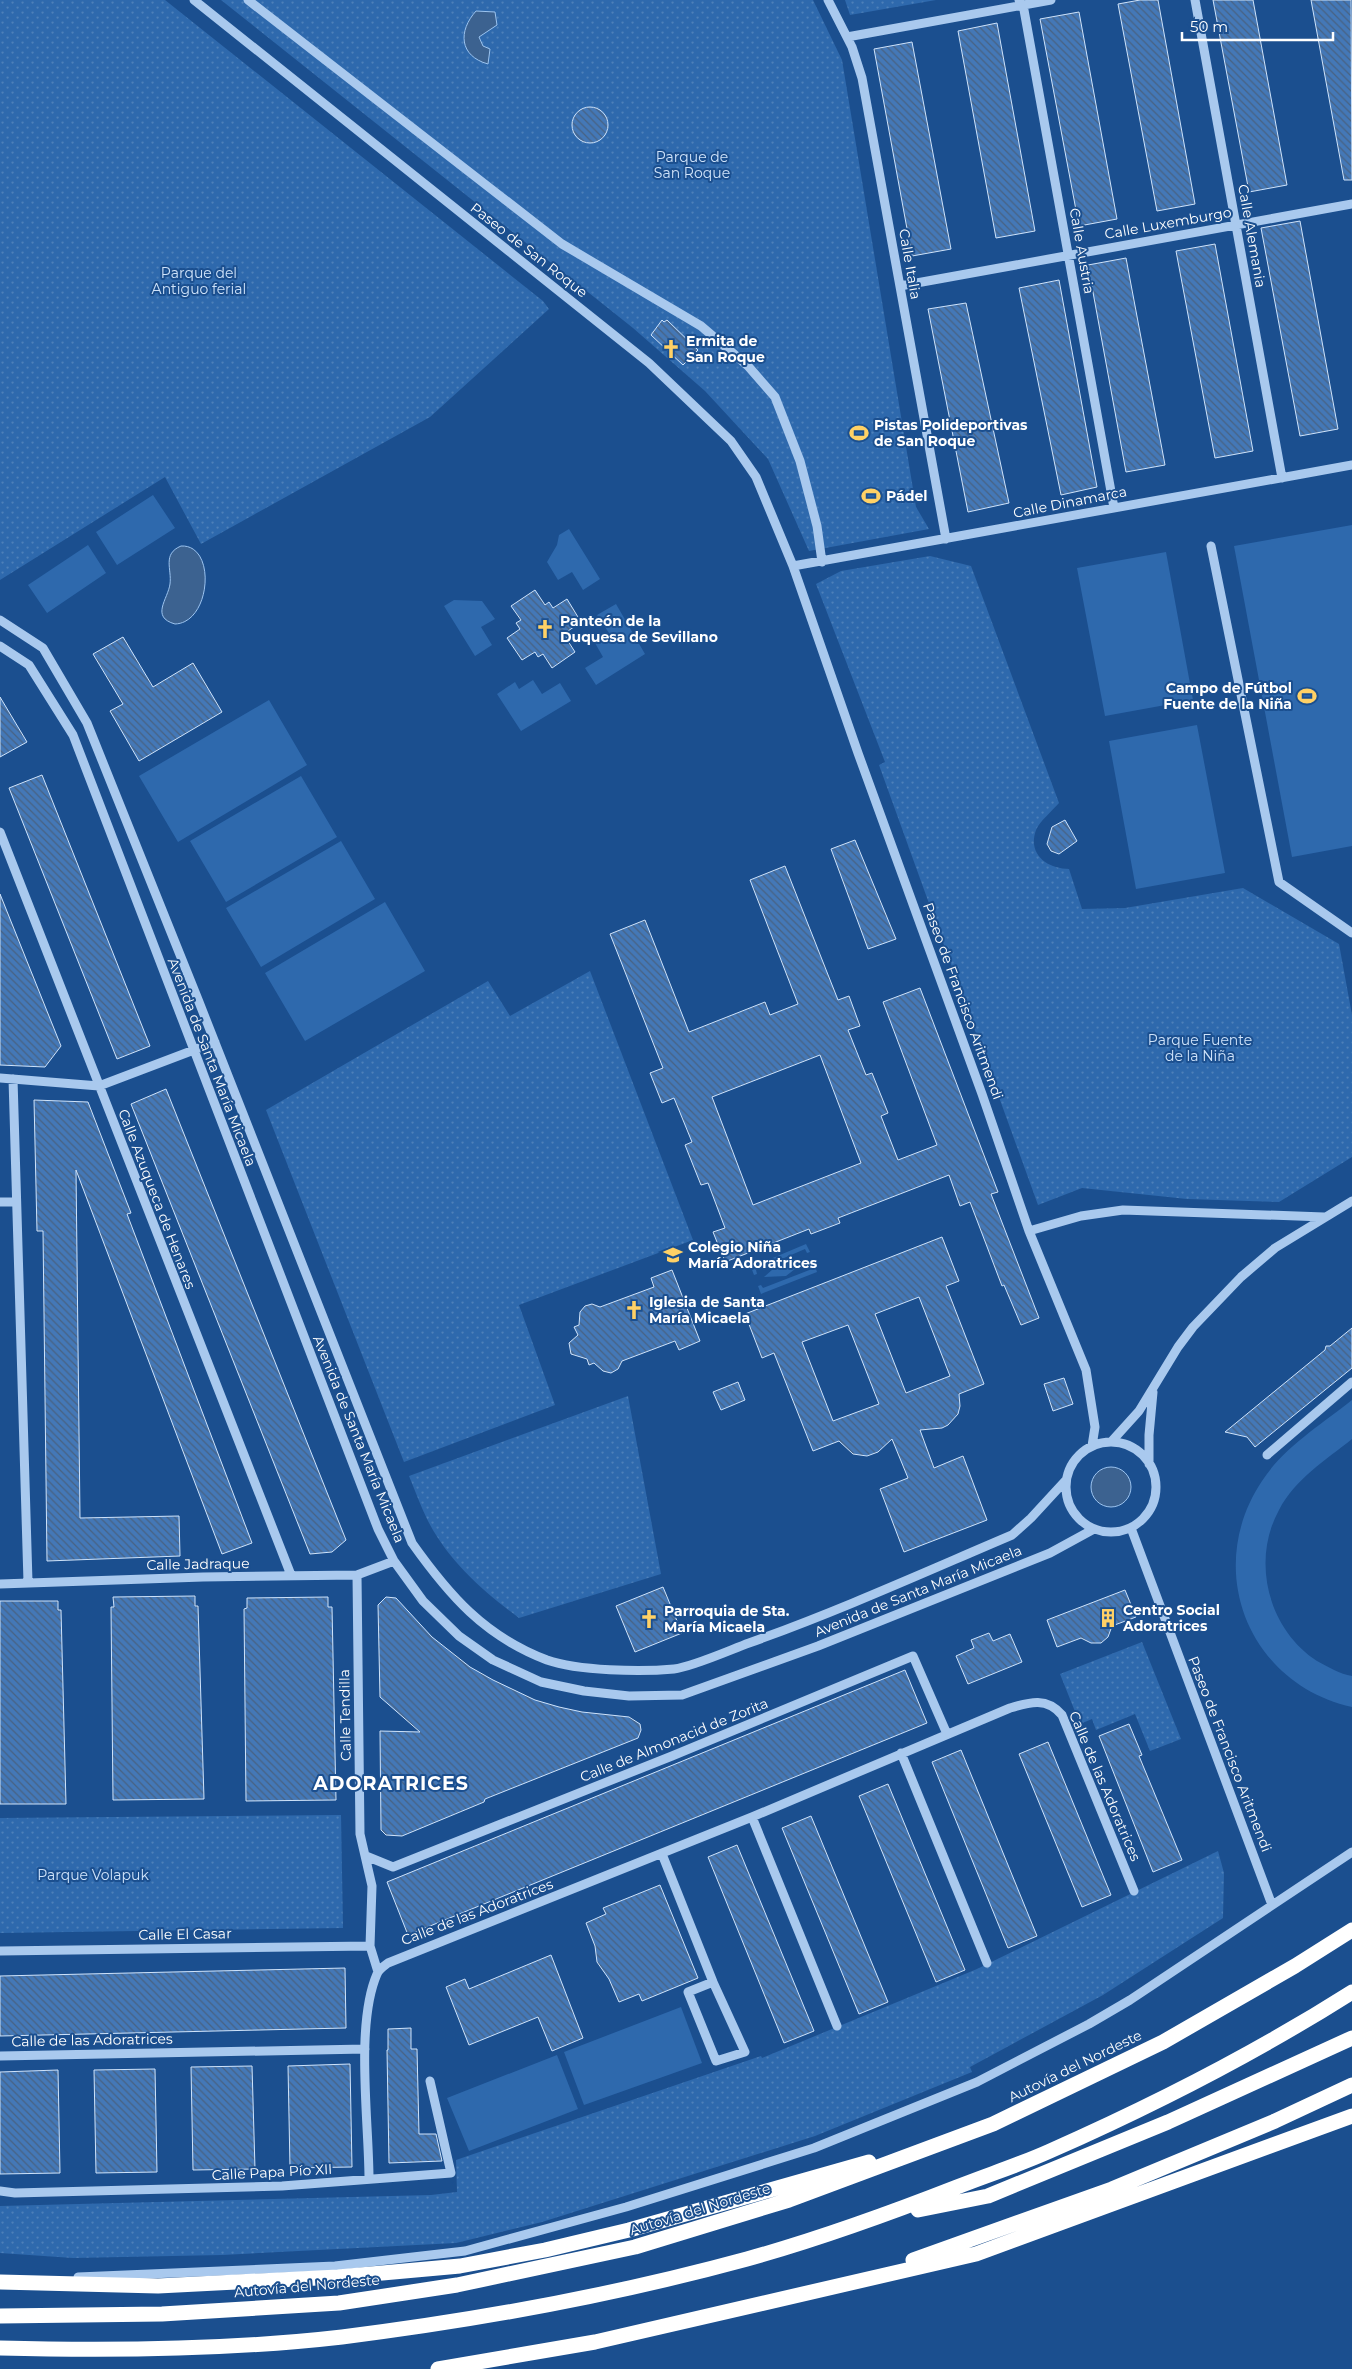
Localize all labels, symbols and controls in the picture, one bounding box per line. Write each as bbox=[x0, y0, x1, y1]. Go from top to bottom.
scale bar bbox=[1182, 10, 1333, 42]
text: 50 m bbox=[1190, 17, 1228, 36]
park label: Parque de San Roque bbox=[654, 148, 730, 182]
street label: Calle Alemania bbox=[1234, 183, 1270, 289]
street label: Paseo de San Roque bbox=[467, 199, 591, 301]
street label: Calle Luxemburgo bbox=[1103, 203, 1233, 243]
street label: Calle Austria bbox=[1066, 207, 1098, 295]
street label: Calle Italia bbox=[895, 227, 925, 301]
park label: Parque del Antiguo ferial bbox=[152, 264, 246, 298]
place label: Ermita de San Roque bbox=[686, 332, 765, 366]
church icon: Ermita de San Roque bbox=[660, 338, 682, 360]
place label: Pistas Polideportivas de San Roque bbox=[874, 416, 1028, 450]
sports icon: Pistas Polideportivas de San Roque bbox=[848, 422, 870, 444]
street label: Calle Dinamarca bbox=[1012, 482, 1128, 522]
sports icon: Pádel bbox=[860, 485, 882, 507]
place label: Pádel bbox=[886, 487, 927, 505]
place label: Panteón de la Duquesa de Sevillano bbox=[560, 612, 718, 646]
church icon: Panteón de la Duquesa de Sevillano bbox=[534, 618, 556, 640]
place label: Campo de Fútbol Fuente de la Niña bbox=[1163, 679, 1292, 713]
sports icon: Campo de Fútbol Fuente de la Niña bbox=[1296, 685, 1318, 707]
street label: Paseo de Francisco Aritmendi bbox=[919, 900, 1007, 1102]
street label: Avenida de Santa María Micaela bbox=[164, 955, 260, 1169]
park label: Parque Fuente de la Niña bbox=[1148, 1031, 1252, 1065]
street label: Calle Azuqueca de Henares bbox=[114, 1106, 200, 1292]
place label: Colegio Niña María Adoratrices bbox=[688, 1238, 818, 1272]
school or university icon: Colegio Niña María Adoratrices bbox=[662, 1244, 684, 1266]
place label: Iglesia de Santa María Micaela bbox=[649, 1293, 765, 1327]
church icon: Iglesia de Santa María Micaela bbox=[623, 1299, 645, 1321]
street label: Avenida de Santa María Micaela bbox=[309, 1333, 409, 1545]
street label: Avenida de Santa María Micaela bbox=[812, 1541, 1024, 1641]
street label: Calle Jadraque bbox=[146, 1554, 250, 1574]
place label: Centro Social Adoratrices bbox=[1122, 1601, 1220, 1635]
place label: Parroquia de Sta. María Micaela bbox=[664, 1602, 790, 1636]
building icon: Centro Social Adoratrices bbox=[1097, 1607, 1119, 1629]
church icon: Parroquia de Sta. María Micaela bbox=[638, 1608, 660, 1630]
street label: Paseo de Francisco Aritmendi bbox=[1184, 1653, 1276, 1855]
street label: Calle Tendilla bbox=[335, 1669, 355, 1761]
street label: Calle de Almonacid de Zorita bbox=[577, 1694, 771, 1786]
street label: Calle de las Adoratrices bbox=[1065, 1708, 1145, 1864]
district label: ADORATRICES bbox=[312, 1772, 469, 1795]
park label: Parque Volapuk bbox=[37, 1866, 149, 1884]
street label: Calle de las Adoratrices bbox=[398, 1875, 556, 1949]
street label: Calle El Casar bbox=[138, 1924, 232, 1944]
street label: Autovía del Nordeste bbox=[1005, 2026, 1145, 2106]
street label: Calle de las Adoratrices bbox=[11, 2030, 173, 2050]
street label: Calle Papa Pío XII bbox=[211, 2160, 333, 2184]
street label: Autovía del Nordeste bbox=[627, 2179, 773, 2239]
street label: Autovía del Nordeste bbox=[233, 2271, 381, 2301]

